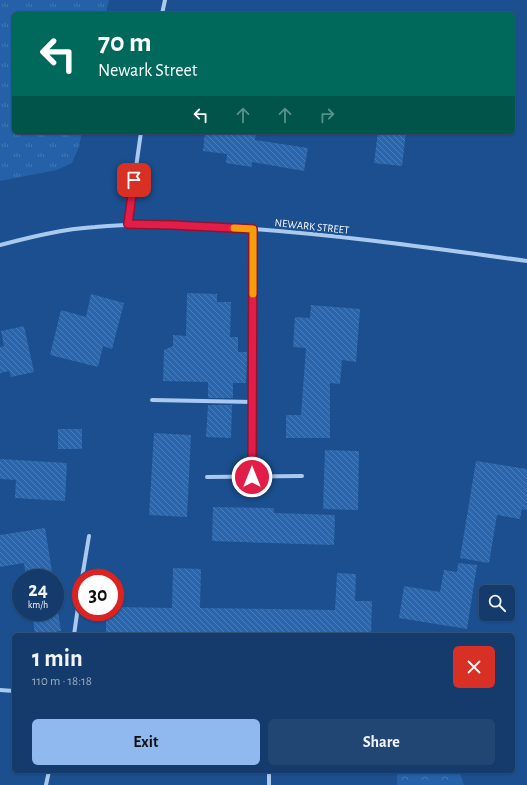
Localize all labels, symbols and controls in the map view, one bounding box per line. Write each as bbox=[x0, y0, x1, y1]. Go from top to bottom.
icon: left bbox=[32, 28, 84, 80]
text: 70 m bbox=[98, 29, 152, 57]
text: Newark Street bbox=[98, 62, 198, 80]
icon: left bbox=[190, 104, 212, 126]
icon: ahead bbox=[232, 104, 254, 126]
icon: ahead bbox=[274, 104, 296, 126]
icon: right bbox=[316, 104, 338, 126]
pin bbox=[117, 163, 151, 197]
icon: arrive bbox=[123, 169, 145, 191]
street label: NEWARK STREET bbox=[274, 217, 351, 236]
position arrow bbox=[231, 456, 273, 498]
speed limit sign: 30 bbox=[72, 569, 124, 621]
text: 24 bbox=[28, 580, 48, 600]
map controls bbox=[479, 585, 515, 621]
button: search bbox=[479, 585, 515, 621]
text: km/h bbox=[28, 600, 48, 610]
button: close bbox=[453, 646, 495, 688]
text: 1 min bbox=[32, 647, 83, 671]
text: 110 m · 18:18 bbox=[32, 675, 92, 688]
button: Exit bbox=[32, 719, 260, 765]
button: Share bbox=[268, 719, 495, 765]

